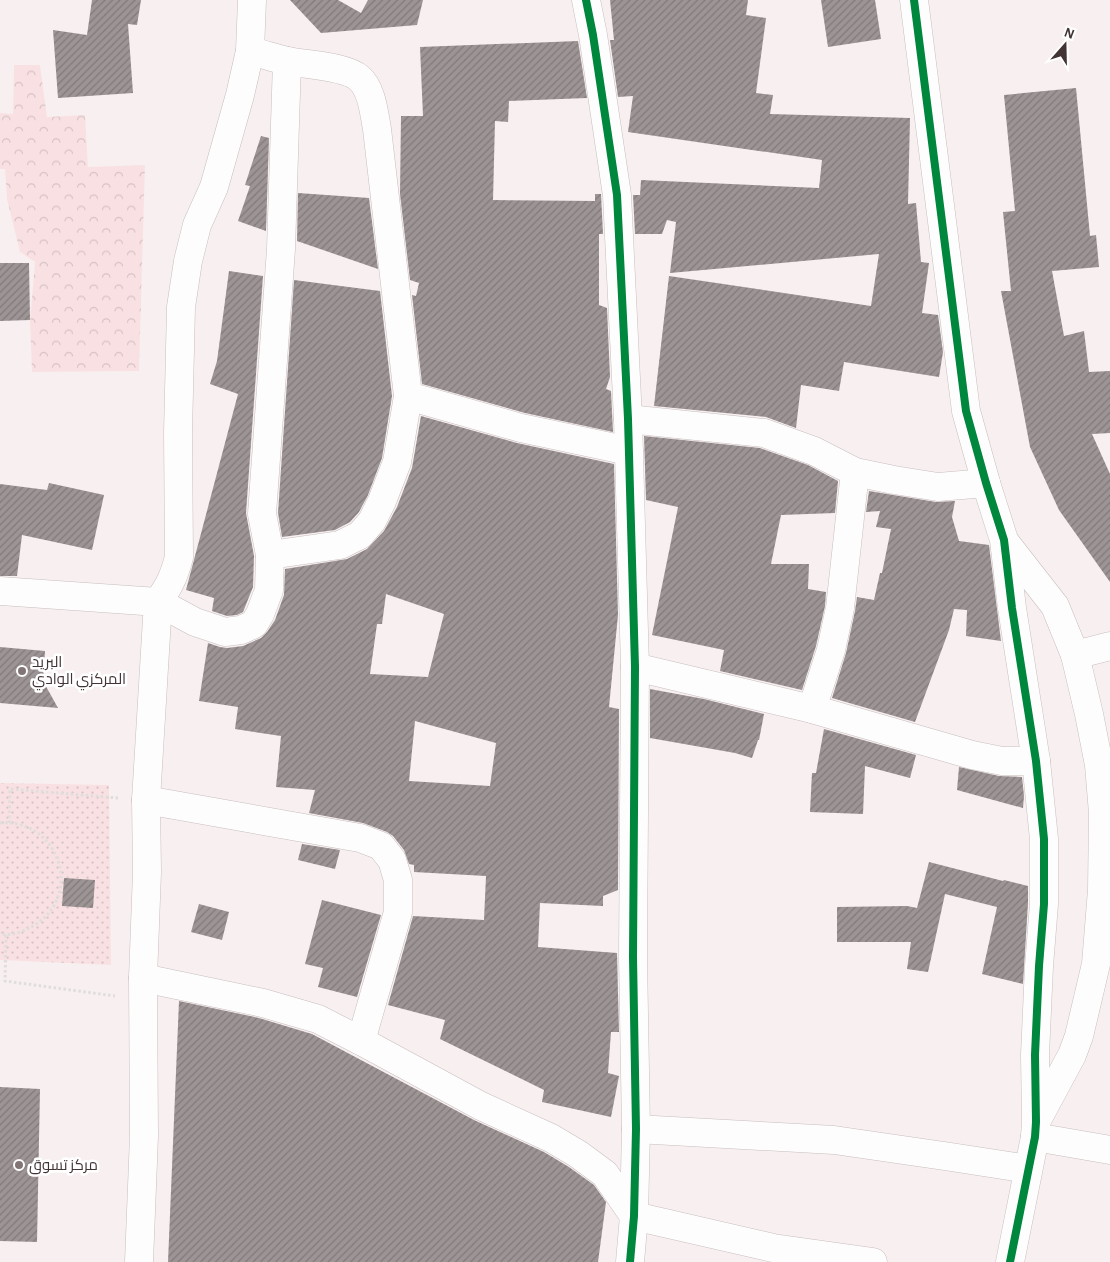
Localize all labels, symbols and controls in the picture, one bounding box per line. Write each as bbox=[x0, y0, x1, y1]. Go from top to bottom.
north arrow bbox=[1040, 20, 1090, 70]
text: N bbox=[1062, 25, 1076, 42]
place label: البريد المركزي الوادي bbox=[32, 655, 126, 691]
marker: البريد المركزي الوادي bbox=[16, 665, 28, 677]
place label: مركز تسوق bbox=[29, 1158, 98, 1175]
marker: مركز تسوق bbox=[13, 1159, 25, 1171]

